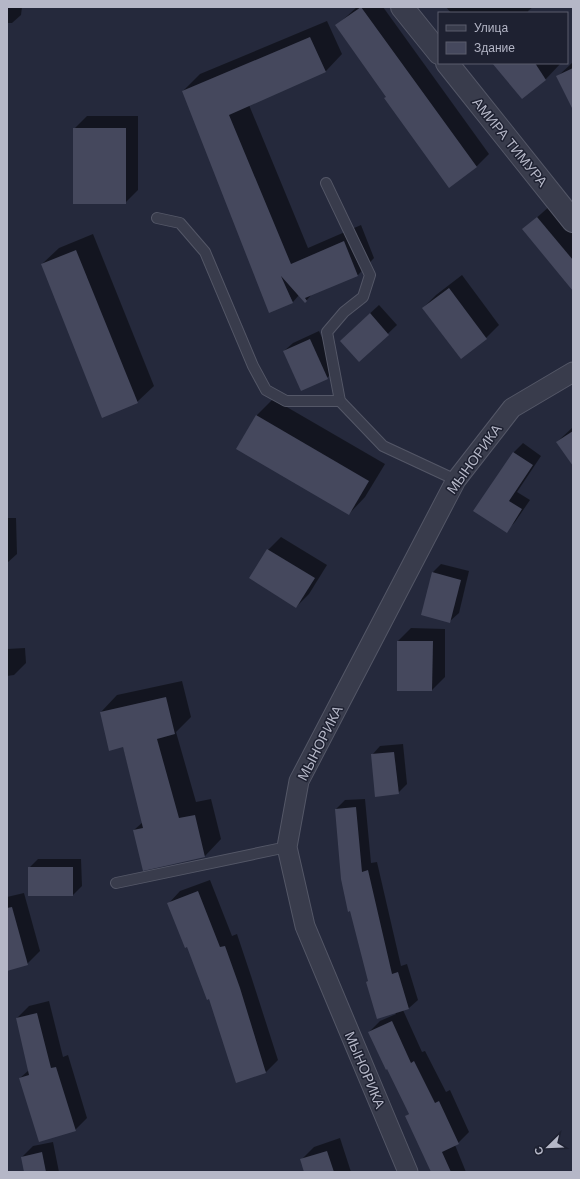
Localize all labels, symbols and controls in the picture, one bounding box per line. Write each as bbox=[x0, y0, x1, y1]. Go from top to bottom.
legend bbox=[438, 12, 568, 64]
text: Улица bbox=[474, 20, 508, 36]
text: Здание bbox=[474, 40, 515, 56]
street label: АМИРА ТИМУРА bbox=[469, 94, 552, 191]
street label: МЫНОРИКА bbox=[443, 420, 506, 497]
street label: МЫНОРИКА bbox=[293, 702, 347, 784]
street label: МЫНОРИКА bbox=[341, 1029, 390, 1112]
north arrow bbox=[528, 1127, 568, 1167]
text: С bbox=[531, 1144, 547, 1157]

